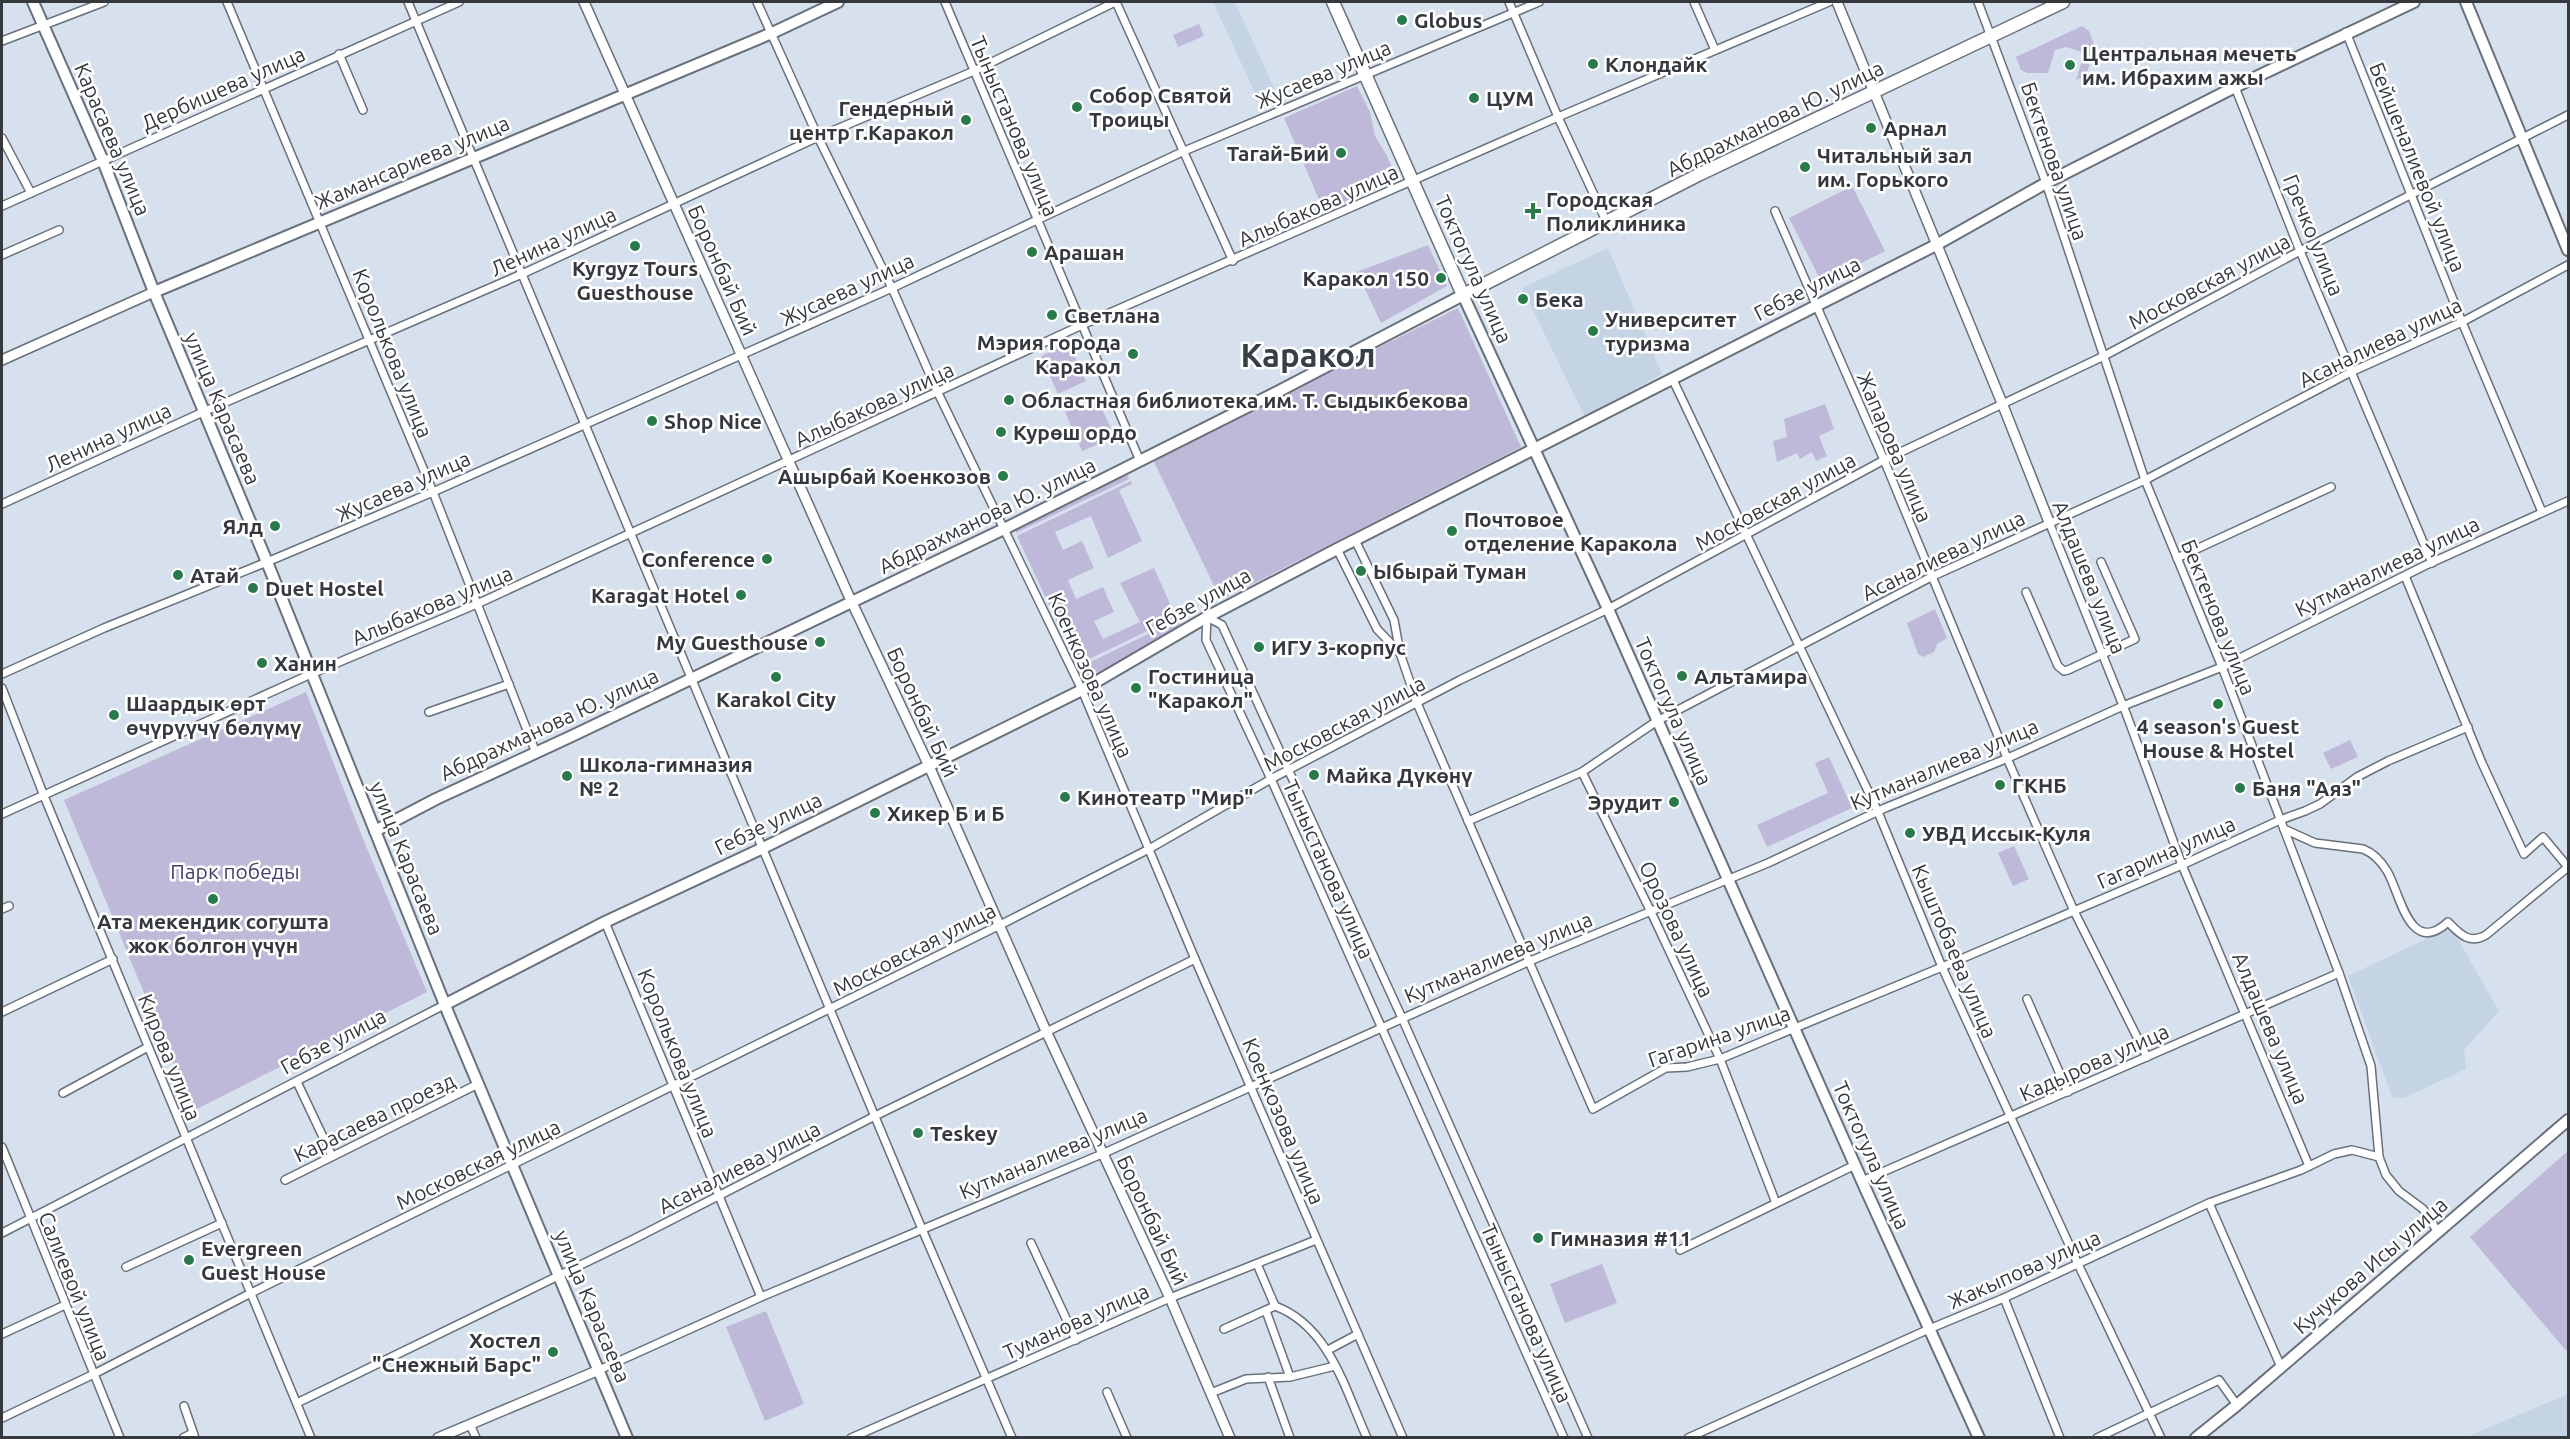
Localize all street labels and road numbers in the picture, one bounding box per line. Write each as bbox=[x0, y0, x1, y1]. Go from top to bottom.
street label: Тыныстанова улица bbox=[966, 32, 1064, 220]
street label: Жусаева улица bbox=[1252, 35, 1394, 113]
street label: Дербишева улица bbox=[137, 41, 309, 135]
street label: Абдрахманова Ю. улица bbox=[1663, 55, 1887, 181]
street label: Карасаева улица bbox=[70, 59, 156, 219]
street label: Бейшеналиевой улица bbox=[2365, 59, 2471, 275]
street label: Бектенова улица bbox=[2017, 79, 2093, 243]
street label: Жамансариева улица bbox=[311, 110, 513, 214]
street label: Алыбакова улица bbox=[1234, 159, 1402, 251]
street label: Гречко улица bbox=[2279, 171, 2349, 299]
street label: Токтогула улица bbox=[1431, 191, 1517, 347]
street label: Ленина улица bbox=[486, 201, 620, 281]
street label: Боронбай Бий bbox=[684, 201, 762, 339]
street label: Московская улица bbox=[2124, 228, 2294, 334]
street label: Жусаева улица bbox=[776, 248, 918, 330]
street label: Гебзе улица bbox=[1750, 251, 1864, 325]
street label: Королькова улица bbox=[348, 265, 438, 441]
street label: Асаналиева улица bbox=[2295, 292, 2465, 392]
street label: улица Карасаева bbox=[180, 328, 266, 488]
street label: Алыбакова улица bbox=[791, 357, 957, 451]
street label: Жапарова улица bbox=[1853, 368, 1937, 526]
street label: Ленина улица bbox=[41, 397, 175, 477]
street label: Жусаева улица bbox=[332, 446, 474, 526]
street label: Московская улица bbox=[1691, 447, 1859, 555]
street label: Абдрахманова Ю. улица bbox=[875, 452, 1099, 578]
street label: Алдашева улица bbox=[2048, 497, 2132, 657]
street label: Асаналиева улица bbox=[1858, 505, 2028, 605]
street label: Кутманалиева улица bbox=[2291, 511, 2483, 621]
street label: Бектенова улица bbox=[2177, 536, 2261, 698]
street label: Алыбакова улица bbox=[348, 560, 516, 650]
street label: Гебзе улица bbox=[1141, 562, 1255, 640]
street label: Коенкозова улица bbox=[1044, 589, 1138, 761]
street label: Токтогула улица bbox=[1631, 633, 1717, 789]
street label: Боронбай Бий bbox=[883, 643, 963, 781]
street label: Абдрахманова Ю. улица bbox=[436, 663, 662, 785]
street label: Московская улица bbox=[1259, 670, 1429, 776]
street label: Кутманалиева улица bbox=[1846, 713, 2042, 815]
street label: Тыныстанова улица bbox=[1279, 776, 1379, 962]
street label: улица Карасаева bbox=[365, 778, 449, 938]
street label: Гебзе улица bbox=[711, 787, 825, 859]
street label: Гагарина улица bbox=[2093, 811, 2239, 893]
street label: Орозова улица bbox=[1635, 857, 1719, 1001]
street label: Кыштобаева улица bbox=[1908, 861, 2002, 1041]
street label: Московская улица bbox=[829, 898, 999, 1000]
street label: Кутманалиева улица bbox=[1400, 906, 1596, 1008]
street label: Алдашева улица bbox=[2228, 948, 2314, 1108]
street label: Королькова улица bbox=[633, 965, 723, 1141]
street label: Кирова улица bbox=[134, 990, 206, 1124]
street label: Гагарина улица bbox=[1645, 1000, 1793, 1072]
street label: Гебзе улица bbox=[276, 1003, 390, 1079]
street label: Кадырова улица bbox=[2016, 1018, 2172, 1106]
street label: Коенкозова улица bbox=[1238, 1034, 1330, 1208]
street label: Карасаева проезд bbox=[289, 1068, 459, 1166]
street label: Токтогула улица bbox=[1829, 1077, 1915, 1233]
street label: Кутманалиева улица bbox=[955, 1102, 1151, 1204]
street label: Московская улица bbox=[392, 1114, 564, 1214]
street label: Асаналиева улица bbox=[654, 1116, 824, 1218]
street label: Боронбай Бий bbox=[1113, 1151, 1193, 1289]
street label: Кучукова Исы улица bbox=[2288, 1192, 2452, 1338]
street label: Салиевой улица bbox=[34, 1208, 116, 1364]
street label: Тыныстанова улица bbox=[1477, 1220, 1577, 1406]
street label: Жакыпова улица bbox=[1944, 1225, 2104, 1313]
street label: улица Карасаева bbox=[550, 1226, 636, 1386]
street label: Туманова улица bbox=[999, 1278, 1153, 1364]

